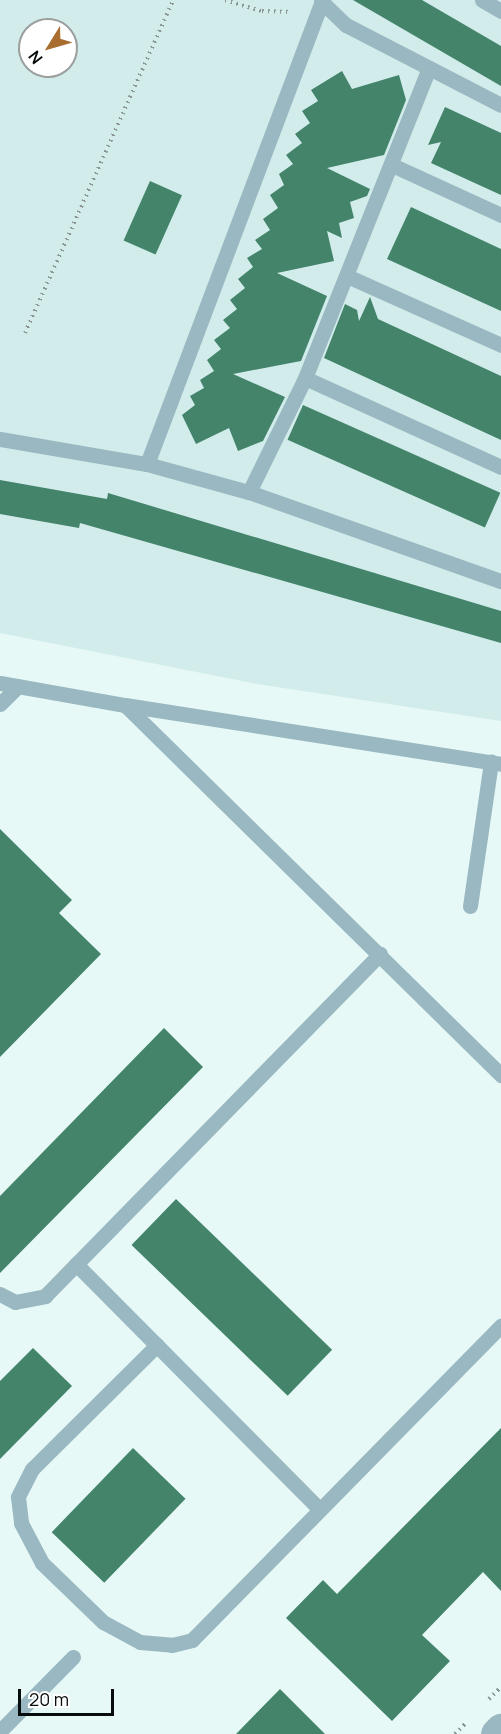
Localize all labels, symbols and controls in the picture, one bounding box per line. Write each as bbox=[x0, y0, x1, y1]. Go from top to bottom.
north arrow bbox=[18, 18, 78, 78]
text: N bbox=[23, 46, 47, 69]
scale bar bbox=[21, 1677, 117, 1715]
text: 20 m bbox=[29, 1687, 69, 1711]

